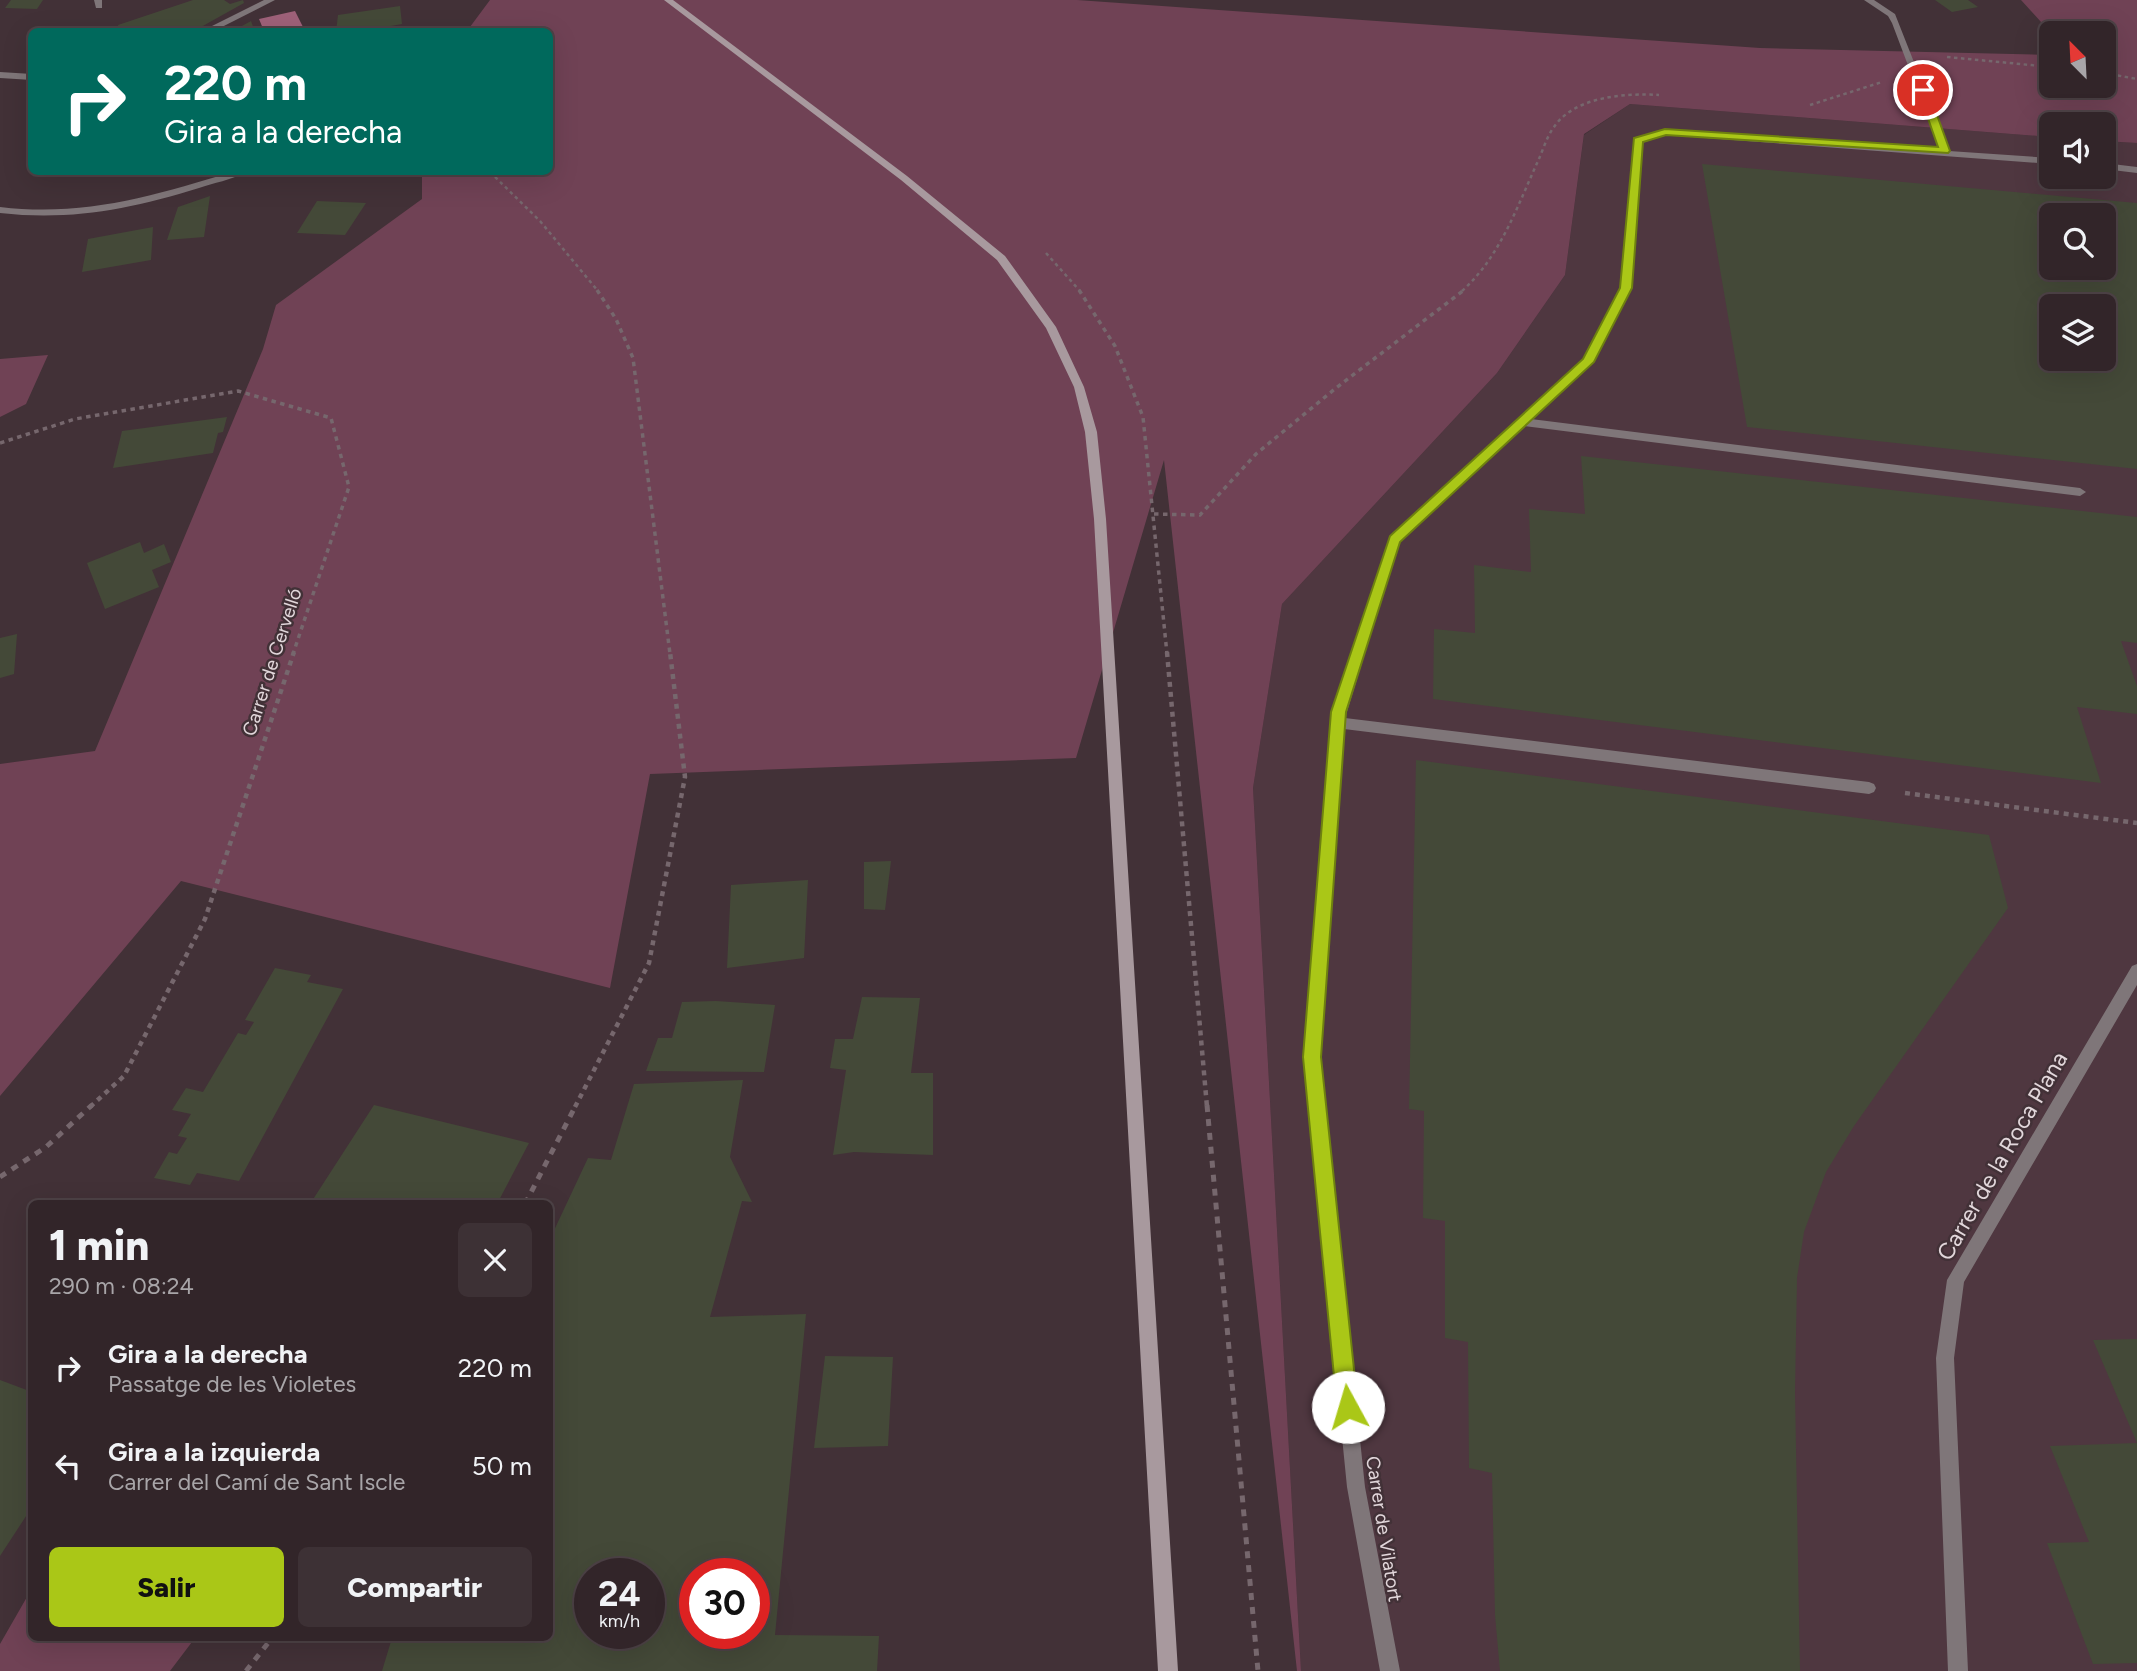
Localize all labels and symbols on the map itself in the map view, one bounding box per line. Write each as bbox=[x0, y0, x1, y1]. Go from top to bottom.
north arrow bbox=[2039, 21, 2116, 98]
pin bbox=[1893, 60, 1953, 120]
street label: Carrer de Cervelló bbox=[237, 585, 307, 739]
street label: Carrer de la Roca Plana bbox=[1931, 1047, 2073, 1265]
position arrow bbox=[1311, 1370, 1385, 1444]
street label: Carrer de Vilatort bbox=[1361, 1455, 1407, 1603]
speed limit sign: 30 bbox=[679, 1558, 770, 1649]

